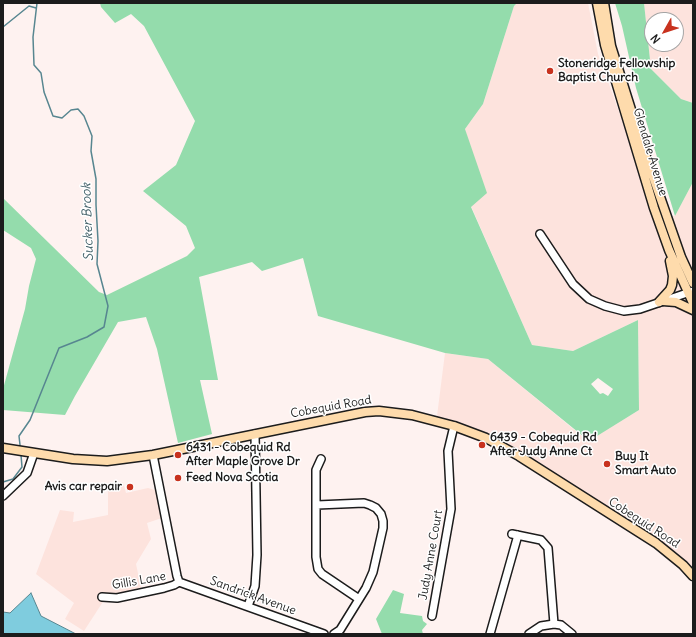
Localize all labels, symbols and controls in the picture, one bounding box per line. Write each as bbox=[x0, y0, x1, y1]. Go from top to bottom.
north arrow bbox=[644, 12, 684, 52]
text: N bbox=[648, 32, 663, 46]
place label: Stoneridge Fellowship Baptist Church bbox=[558, 57, 675, 85]
marker: Stoneridge Fellowship Baptist Church bbox=[545, 66, 555, 76]
street label: Glendale Avenue bbox=[630, 106, 670, 198]
water label: Sucker Brook bbox=[79, 183, 97, 261]
street label: Cobequid Road bbox=[289, 393, 373, 421]
place label: 6439 - Cobequid Rd After Judy Anne Ct bbox=[490, 431, 597, 459]
marker: 6439 - Cobequid Rd After Judy Anne Ct bbox=[477, 440, 487, 450]
place label: 6431 - Cobequid Rd After Maple Grove Dr bbox=[186, 441, 300, 469]
marker: 6431 - Cobequid Rd After Maple Grove Dr bbox=[173, 450, 183, 460]
place label: Buy It Smart Auto bbox=[615, 450, 676, 478]
marker: Buy It Smart Auto bbox=[602, 459, 612, 469]
place label: Feed Nova Scotia bbox=[186, 471, 278, 485]
marker: Feed Nova Scotia bbox=[173, 473, 183, 483]
place label: Avis car repair bbox=[45, 480, 122, 494]
marker: Avis car repair bbox=[125, 482, 135, 492]
street label: Cobequid Road bbox=[606, 495, 682, 551]
street label: Judy Anne Court bbox=[416, 509, 446, 601]
street label: Gillis Lane bbox=[111, 569, 167, 593]
street label: Sandrick Avenue bbox=[208, 574, 298, 618]

